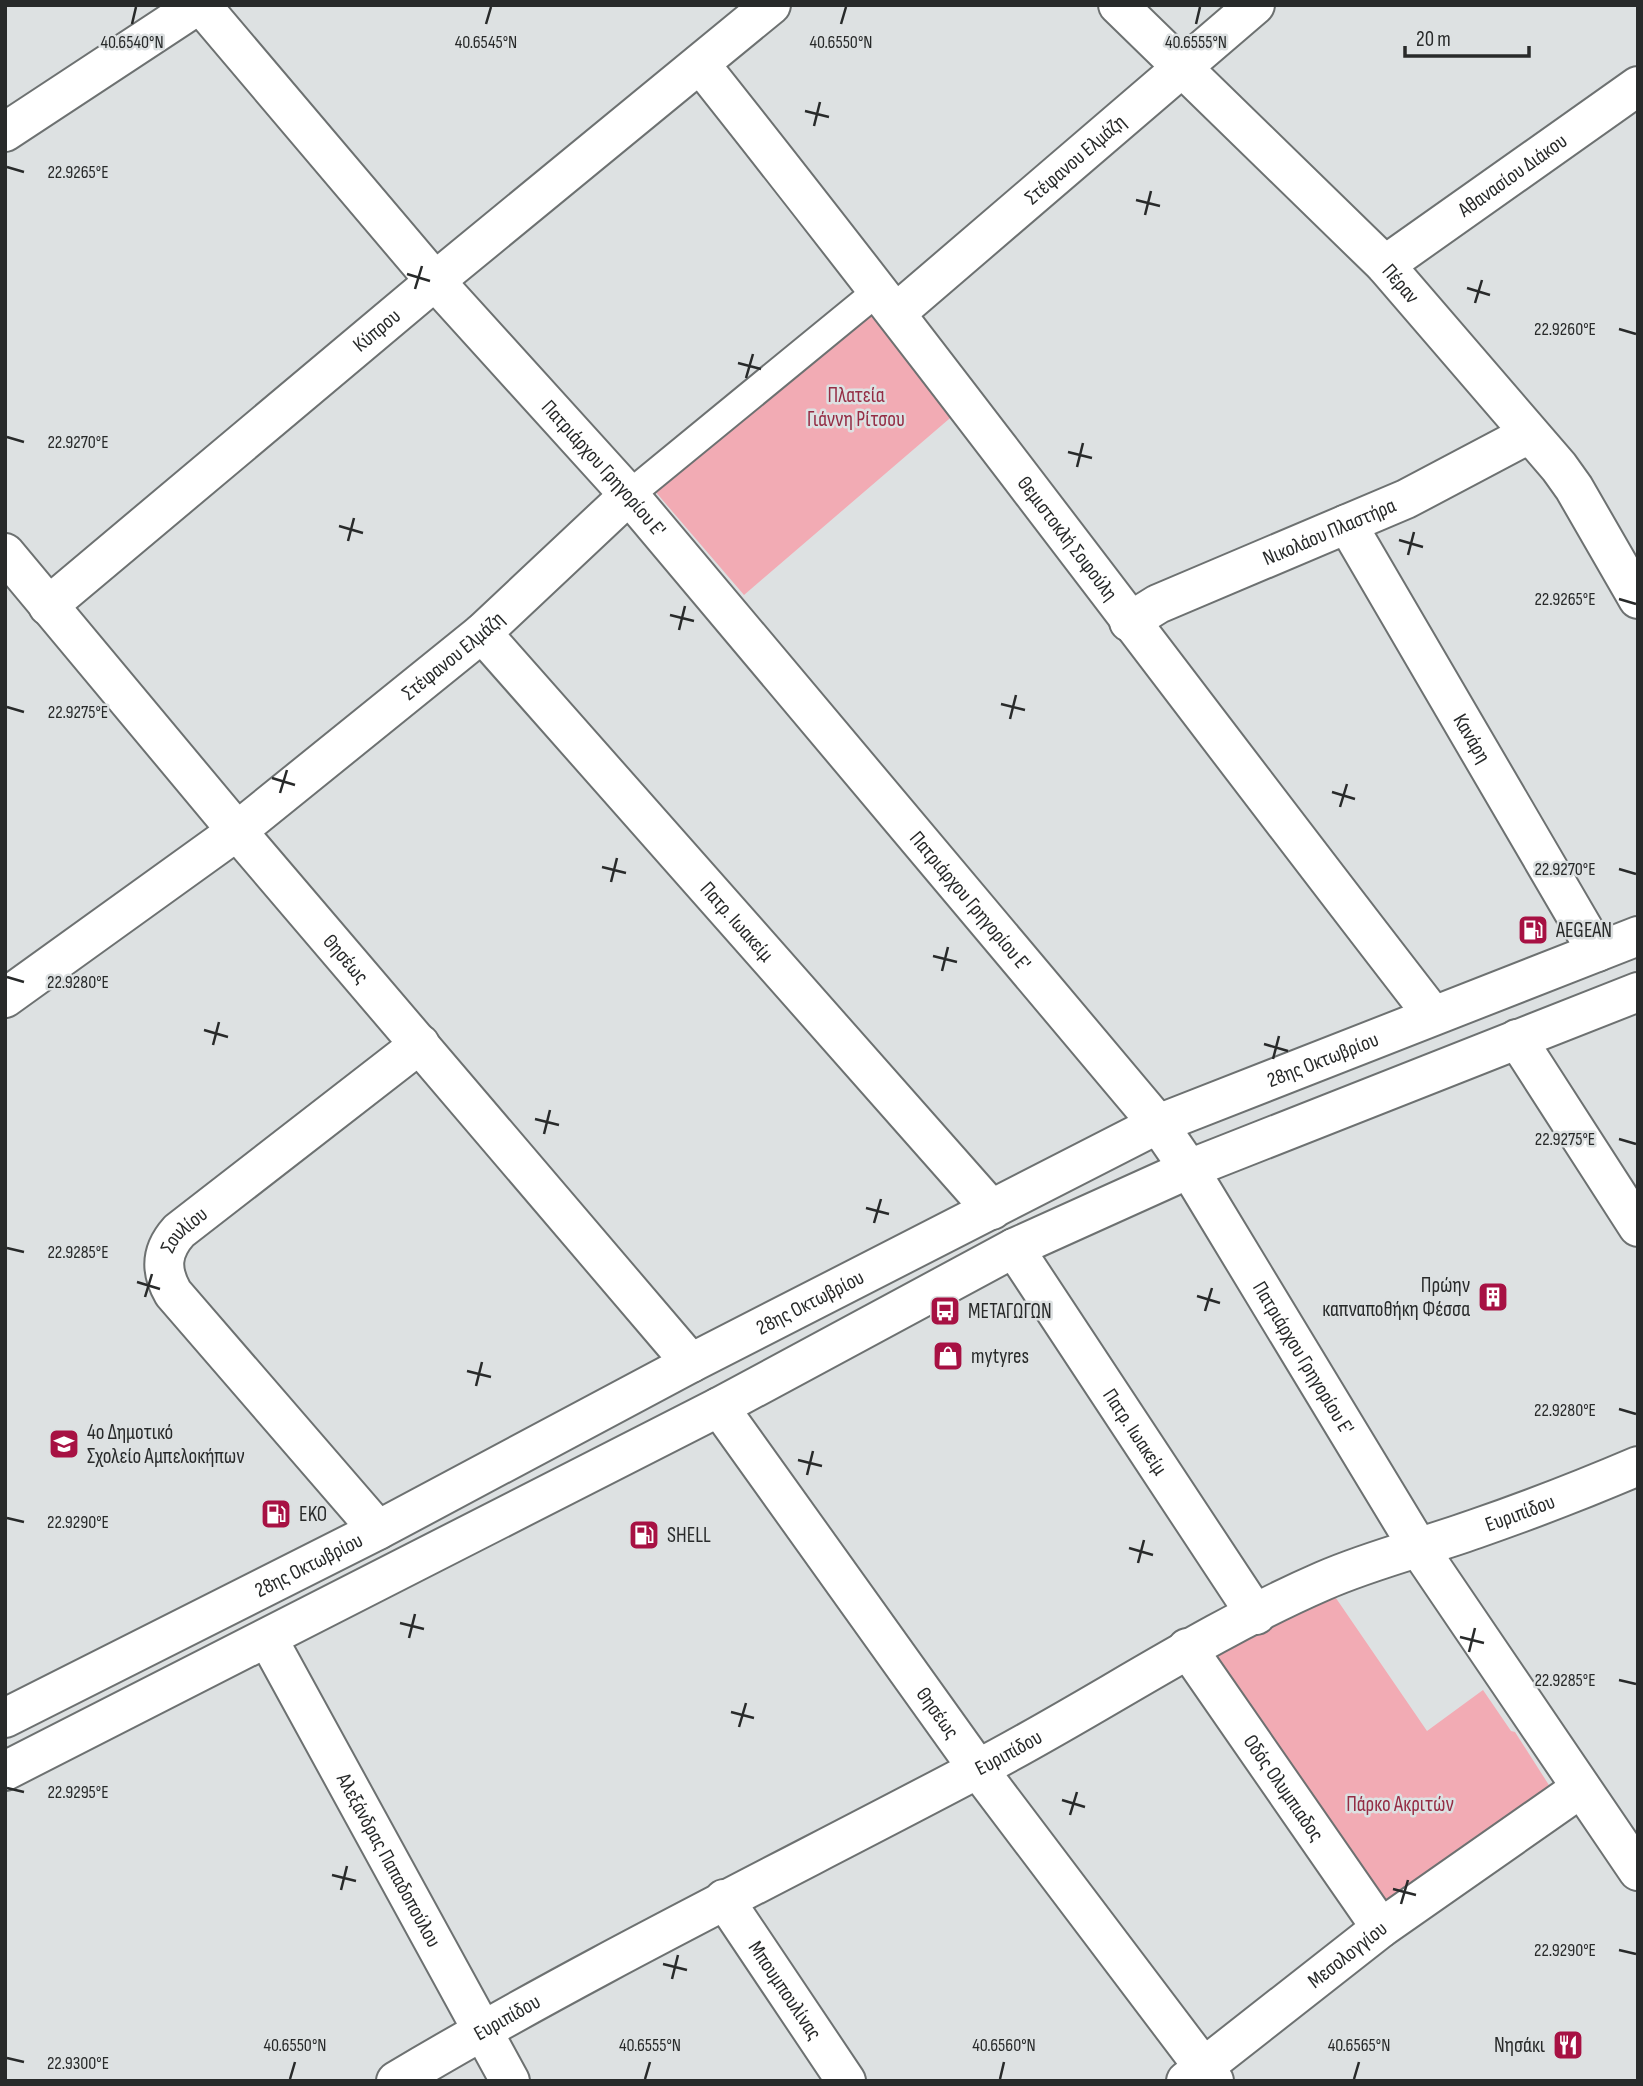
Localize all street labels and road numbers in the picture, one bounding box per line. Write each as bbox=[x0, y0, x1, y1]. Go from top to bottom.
street label: Στέφανου Ελμάζη bbox=[1020, 109, 1131, 210]
street label: Αθανασίου Διάκου bbox=[1453, 128, 1572, 223]
street label: Πέραν bbox=[1377, 259, 1424, 309]
street label: Κύπρου bbox=[348, 304, 406, 357]
street label: Πατριάρχου Γρηγορίου Ε' bbox=[536, 395, 671, 542]
street label: Θεμιστοκλή Σοφούλη bbox=[1012, 471, 1123, 606]
street label: Νικολάου Πλαστήρα bbox=[1259, 493, 1400, 571]
street label: Στέφανου Ελμάζη bbox=[397, 607, 510, 706]
street label: Κανάρη bbox=[1448, 709, 1496, 767]
street label: Πατριάρχου Γρηγορίου Ε' bbox=[904, 826, 1036, 976]
street label: Πατρ. Ιωακείμ bbox=[695, 877, 779, 967]
street label: Θησέως bbox=[317, 929, 374, 989]
street label: 28ης Οκτωβρίου bbox=[1264, 1027, 1382, 1093]
street label: Σουλίου bbox=[155, 1202, 213, 1257]
street label: 28ης Οκτωβρίου bbox=[752, 1265, 868, 1341]
street label: Πατριάρχου Γρηγορίου Ε' bbox=[1247, 1277, 1359, 1439]
street label: Πατρ. Ιωακείμ bbox=[1097, 1384, 1172, 1480]
street label: Ευριπίδου bbox=[1482, 1489, 1558, 1537]
street label: 28ης Οκτωβρίου bbox=[251, 1528, 367, 1603]
street label: Θησέως bbox=[911, 1682, 964, 1744]
street label: Ευριπίδου bbox=[971, 1725, 1046, 1781]
street label: Οδός Ολυμπιαδος bbox=[1238, 1730, 1329, 1846]
street label: Αλεξάνδρας Παπαδοπούλου bbox=[330, 1768, 446, 1952]
street label: Μεσολογγίου bbox=[1303, 1916, 1392, 1994]
street label: Μπουμπουλίνας bbox=[743, 1936, 827, 2045]
street label: Ευριπίδου bbox=[470, 1989, 545, 2046]

